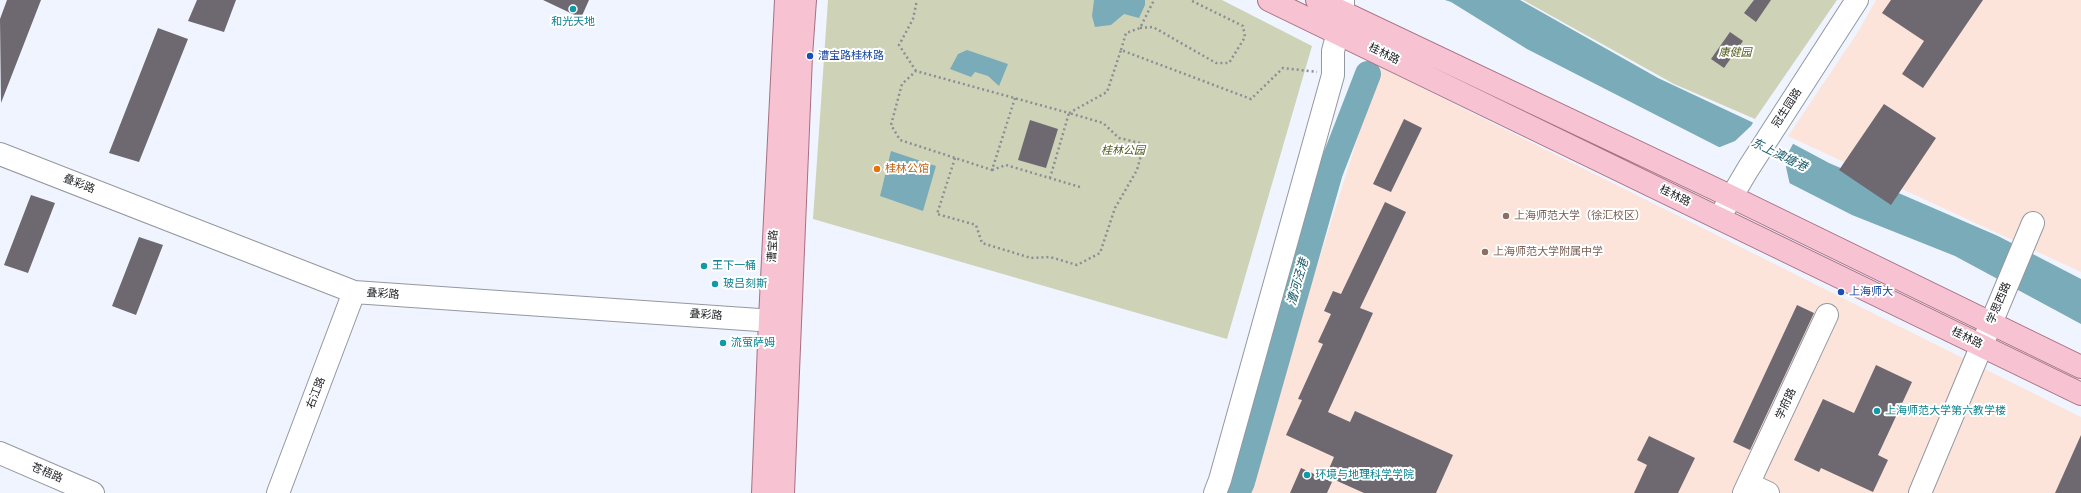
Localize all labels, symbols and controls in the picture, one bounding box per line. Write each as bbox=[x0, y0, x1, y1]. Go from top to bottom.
marker: 和光天地 bbox=[568, 4, 578, 14]
place label: 和光天地 bbox=[551, 15, 595, 29]
street label: 桂林路 bbox=[1366, 41, 1402, 67]
park label: 康健园 bbox=[1719, 46, 1751, 60]
place label: 漕宝路桂林路 bbox=[818, 49, 884, 63]
marker: 漕宝路桂林路 bbox=[805, 51, 815, 61]
street label: 冠生园路 bbox=[1769, 86, 1805, 130]
water label: 东上澳塘港 bbox=[1749, 135, 1809, 175]
park label: 桂林公园 bbox=[1101, 144, 1145, 158]
place label: 桂林公馆 bbox=[885, 162, 929, 176]
marker: 桂林公馆 bbox=[872, 164, 882, 174]
street label: 叠彩路 bbox=[61, 172, 97, 196]
street label: 桂林路 bbox=[1657, 183, 1693, 209]
place label: 上海师范大学（徐汇校区） bbox=[1514, 209, 1646, 223]
marker: 上海师范大学（徐汇校区） bbox=[1501, 211, 1511, 221]
street label: 漕宝路 bbox=[766, 229, 780, 263]
place label: 上海师范大学附属中学 bbox=[1493, 245, 1603, 259]
marker: 上海师范大学附属中学 bbox=[1480, 247, 1490, 257]
water label: 漕河泾港 bbox=[1284, 257, 1312, 307]
place label: 王下一桶 bbox=[712, 259, 756, 273]
marker: 王下一桶 bbox=[699, 261, 709, 271]
place label: 玻吕刻斯 bbox=[723, 277, 767, 291]
marker: 玻吕刻斯 bbox=[710, 279, 720, 289]
street label: 学思西路 bbox=[1984, 280, 2014, 326]
place label: 上海师大 bbox=[1849, 285, 1893, 299]
street label: 叠彩路 bbox=[366, 286, 400, 302]
marker: 上海师大 bbox=[1836, 287, 1846, 297]
street label: 叠彩路 bbox=[689, 307, 723, 323]
street label: 桂林路 bbox=[1949, 325, 1985, 351]
place label: 流萤萨姆 bbox=[731, 336, 775, 350]
marker: 流萤萨姆 bbox=[718, 338, 728, 348]
street label: 右江路 bbox=[304, 375, 328, 411]
street label: 学府路 bbox=[1773, 386, 1799, 422]
place label: 上海师范大学第六教学楼 bbox=[1885, 404, 2006, 418]
marker: 上海师范大学第六教学楼 bbox=[1872, 406, 1882, 416]
street label: 苍梧路 bbox=[29, 460, 65, 486]
place label: 环境与地理科学学院 bbox=[1315, 468, 1414, 482]
marker: 环境与地理科学学院 bbox=[1302, 470, 1312, 480]

